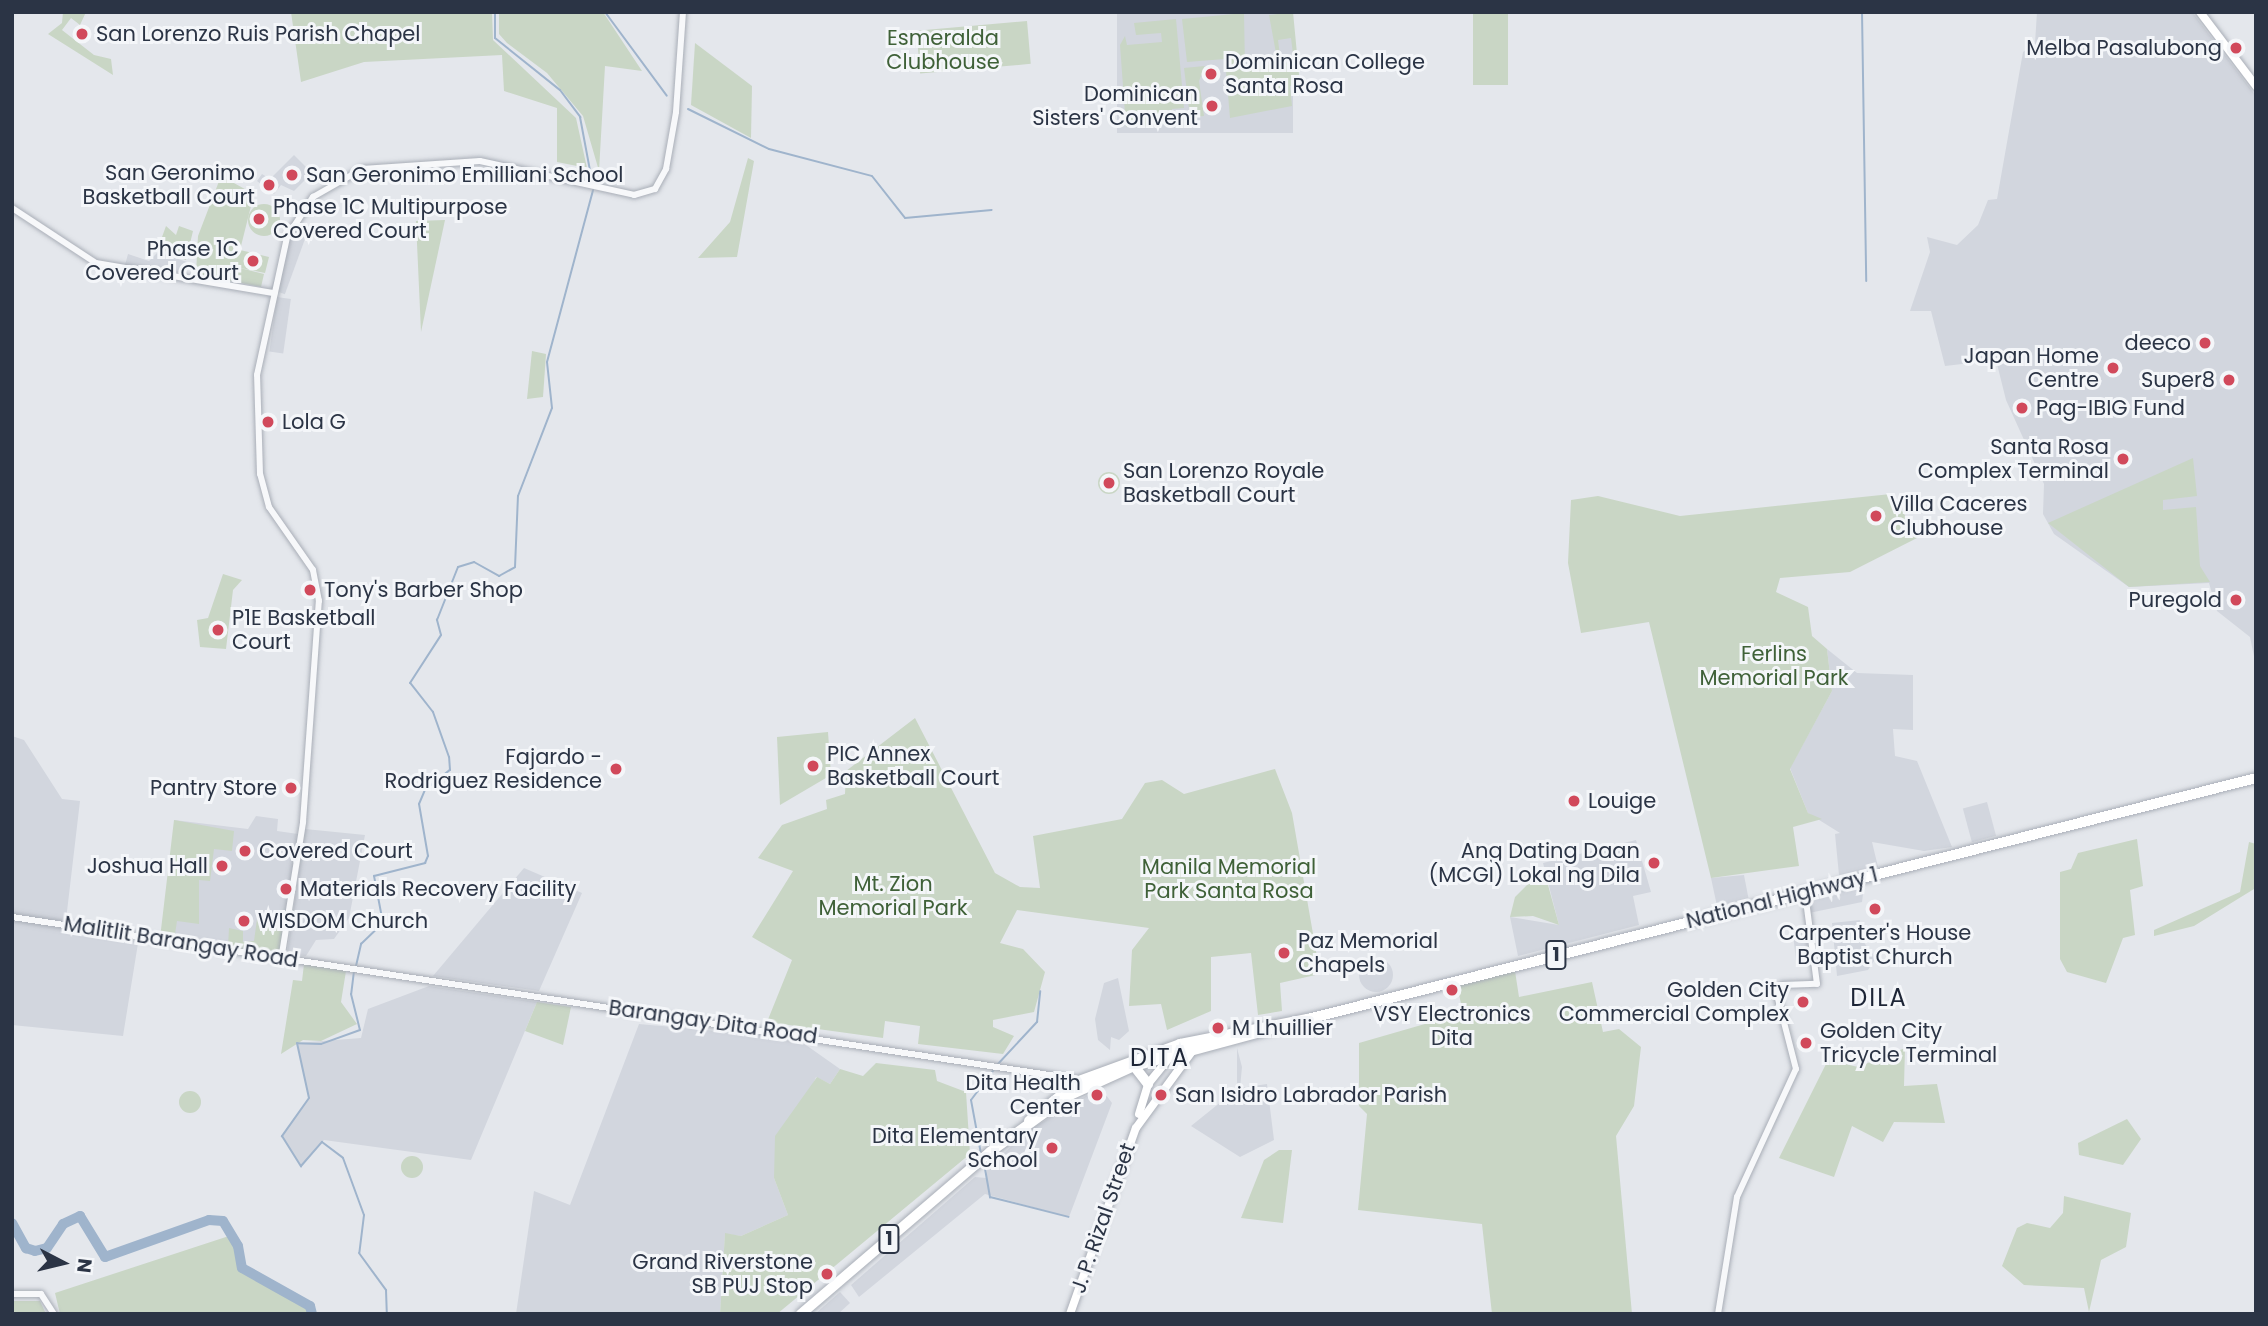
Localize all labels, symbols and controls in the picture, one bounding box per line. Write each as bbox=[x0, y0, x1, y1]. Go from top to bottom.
place label: San Lorenzo Ruis Parish Chapel bbox=[96, 21, 421, 47]
park label: Esmeralda Clubhouse bbox=[886, 25, 1000, 75]
marker: San Lorenzo Ruis Parish Chapel bbox=[74, 26, 90, 42]
place label: Melba Pasalubong bbox=[2026, 35, 2222, 61]
marker: Melba Pasalubong bbox=[2228, 40, 2244, 56]
place label: Dominican College Santa Rosa bbox=[1225, 49, 1425, 99]
marker: Dominican College Santa Rosa bbox=[1203, 66, 1219, 82]
place label: Dominican Sisters' Convent bbox=[1032, 81, 1198, 131]
marker: Dominican Sisters' Convent bbox=[1204, 98, 1220, 114]
place label: San Geronimo Basketball Court bbox=[83, 160, 255, 210]
place label: San Geronimo Emilliani School bbox=[306, 162, 624, 188]
marker: San Geronimo Emilliani School bbox=[284, 167, 300, 183]
marker: San Geronimo Basketball Court bbox=[261, 177, 277, 193]
place label: Phase 1C Multipurpose Covered Court bbox=[273, 194, 508, 244]
marker: Phase 1C Multipurpose Covered Court bbox=[251, 211, 267, 227]
place label: Phase 1C Covered Court bbox=[85, 236, 239, 286]
marker: Phase 1C Covered Court bbox=[245, 253, 261, 269]
place label: deeco bbox=[2125, 330, 2191, 356]
marker: deeco bbox=[2197, 335, 2213, 351]
place label: Japan Home Centre bbox=[1964, 343, 2099, 393]
marker: Japan Home Centre bbox=[2105, 360, 2121, 376]
place label: Super8 bbox=[2141, 367, 2215, 393]
marker: Super8 bbox=[2221, 372, 2237, 388]
place label: Pag-IBIG Fund bbox=[2036, 395, 2185, 421]
marker: Pag-IBIG Fund bbox=[2014, 400, 2030, 416]
place label: Lola G bbox=[282, 409, 346, 435]
marker: Lola G bbox=[260, 414, 276, 430]
place label: Santa Rosa Complex Terminal bbox=[1918, 434, 2109, 484]
marker: Santa Rosa Complex Terminal bbox=[2115, 451, 2131, 467]
place label: San Lorenzo Royale Basketball Court bbox=[1123, 458, 1324, 508]
marker: San Lorenzo Royale Basketball Court bbox=[1101, 475, 1117, 491]
place label: Villa Caceres Clubhouse bbox=[1890, 491, 2027, 541]
marker: Villa Caceres Clubhouse bbox=[1868, 508, 1884, 524]
place label: Tony's Barber Shop bbox=[324, 577, 523, 603]
marker: Tony's Barber Shop bbox=[302, 582, 318, 598]
place label: Puregold bbox=[2129, 587, 2222, 613]
marker: Puregold bbox=[2228, 592, 2244, 608]
place label: P1E Basketball Court bbox=[232, 605, 375, 655]
marker: P1E Basketball Court bbox=[210, 622, 226, 638]
park label: Ferlins Memorial Park bbox=[1699, 641, 1849, 691]
place label: PIC Annex Basketball Court bbox=[827, 741, 999, 791]
place label: Fajardo - Rodriguez Residence bbox=[384, 744, 602, 794]
marker: PIC Annex Basketball Court bbox=[805, 758, 821, 774]
marker: Fajardo - Rodriguez Residence bbox=[608, 761, 624, 777]
place label: Pantry Store bbox=[150, 775, 277, 801]
marker: Pantry Store bbox=[283, 780, 299, 796]
place label: Louige bbox=[1588, 788, 1656, 814]
marker: Louige bbox=[1566, 793, 1582, 809]
place label: Covered Court bbox=[259, 838, 413, 864]
place label: Ang Dating Daan (MCGI) Lokal ng Dila bbox=[1429, 838, 1640, 888]
marker: Covered Court bbox=[237, 843, 253, 859]
place label: Joshua Hall bbox=[87, 853, 208, 879]
park label: Manila Memorial Park Santa Rosa bbox=[1142, 854, 1316, 904]
marker: Ang Dating Daan (MCGI) Lokal ng Dila bbox=[1646, 855, 1662, 871]
marker: Joshua Hall bbox=[214, 858, 230, 874]
street label: National Highway 1 bbox=[1684, 862, 1880, 934]
park label: Mt. Zion Memorial Park bbox=[818, 871, 968, 921]
place label: Materials Recovery Facility bbox=[300, 876, 576, 902]
marker: Materials Recovery Facility bbox=[278, 881, 294, 897]
marker: Carpenter's House Baptist Church bbox=[1867, 901, 1883, 917]
place label: WISDOM Church bbox=[258, 908, 428, 934]
street label: Malitlit Barangay Road bbox=[62, 911, 300, 973]
marker: WISDOM Church bbox=[236, 913, 252, 929]
place label: Carpenter's House Baptist Church bbox=[1779, 920, 1971, 970]
place label: Paz Memorial Chapels bbox=[1298, 928, 1438, 978]
road number: 1 bbox=[1544, 939, 1568, 970]
marker: Paz Memorial Chapels bbox=[1276, 945, 1292, 961]
place label: Golden City Commercial Complex bbox=[1559, 977, 1789, 1027]
marker: VSY Electronics Dita bbox=[1444, 982, 1460, 998]
district label: DILA bbox=[1851, 984, 1907, 1012]
marker: Golden City Commercial Complex bbox=[1795, 994, 1811, 1010]
street label: Barangay Dita Road bbox=[607, 995, 819, 1049]
place label: VSY Electronics Dita bbox=[1373, 1001, 1531, 1051]
place label: M Lhuillier bbox=[1232, 1015, 1333, 1041]
place label: Golden City Tricycle Terminal bbox=[1820, 1018, 1997, 1068]
marker: M Lhuillier bbox=[1210, 1020, 1226, 1036]
marker: Golden City Tricycle Terminal bbox=[1798, 1035, 1814, 1051]
district label: DITA bbox=[1130, 1044, 1190, 1072]
place label: Dita Health Center bbox=[966, 1070, 1081, 1120]
place label: San Isidro Labrador Parish bbox=[1175, 1082, 1447, 1108]
marker: Dita Health Center bbox=[1087, 1085, 1107, 1105]
marker: San Isidro Labrador Parish bbox=[1153, 1087, 1169, 1103]
place label: Dita Elementary School bbox=[872, 1123, 1038, 1173]
marker: Dita Elementary School bbox=[1044, 1140, 1060, 1156]
street label: J. P. Rizal Street bbox=[1065, 1140, 1141, 1296]
road number: 1 bbox=[877, 1224, 901, 1254]
north arrow bbox=[28, 1228, 98, 1298]
place label: Grand Riverstone SB PUJ Stop bbox=[632, 1249, 813, 1299]
text: N bbox=[70, 1257, 99, 1274]
marker: Grand Riverstone SB PUJ Stop bbox=[819, 1266, 835, 1282]

